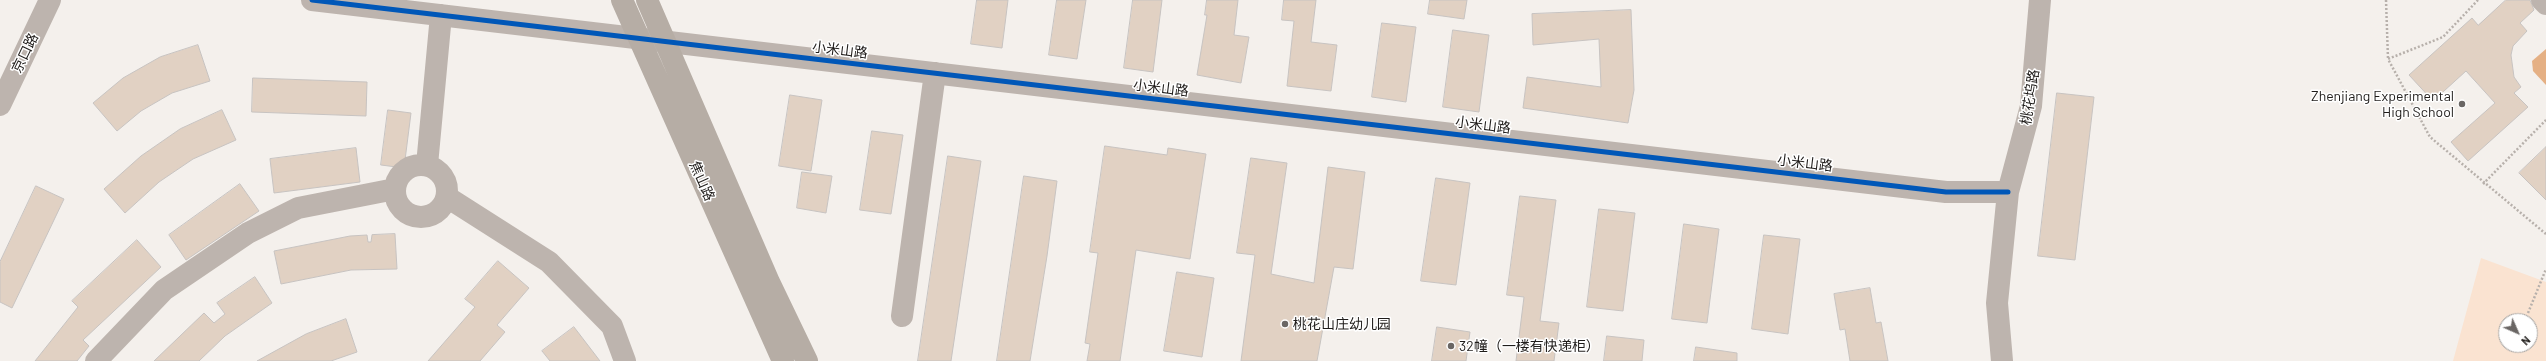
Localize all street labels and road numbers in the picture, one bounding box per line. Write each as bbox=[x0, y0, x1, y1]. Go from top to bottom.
street label: 京口路 bbox=[8, 30, 42, 76]
street label: 小米山路 bbox=[811, 38, 869, 62]
street label: 桃花坞路 bbox=[2017, 68, 2043, 126]
street label: 小米山路 bbox=[1132, 76, 1190, 100]
street label: 小米山路 bbox=[1454, 113, 1512, 137]
street label: 小米山路 bbox=[1776, 151, 1834, 175]
street label: 焦山路 bbox=[686, 158, 718, 204]

